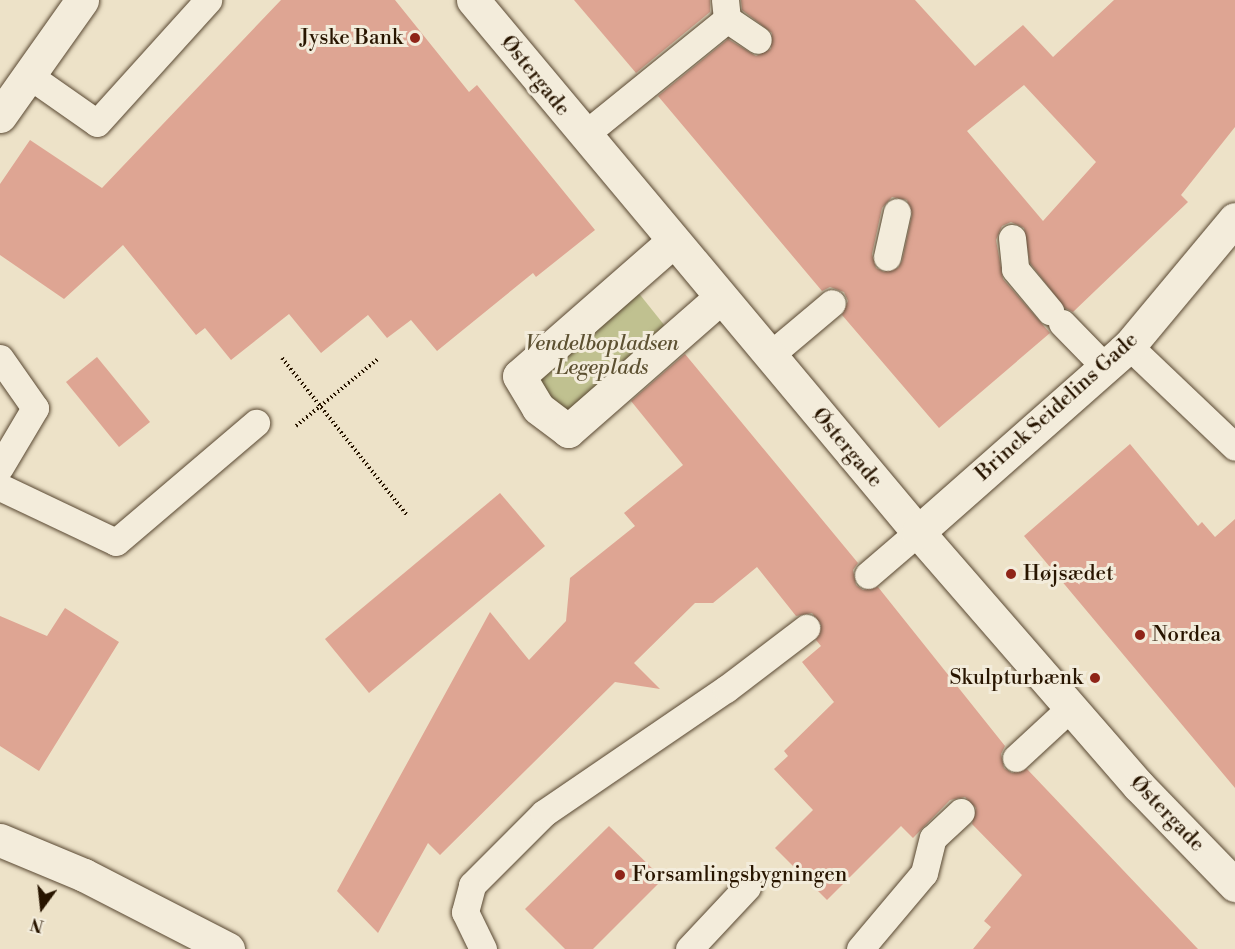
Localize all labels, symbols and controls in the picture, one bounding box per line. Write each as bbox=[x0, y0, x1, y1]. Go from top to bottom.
place label: Jyske Bank bbox=[300, 25, 403, 51]
marker: Jyske Bank bbox=[408, 31, 422, 45]
street label: Østergade bbox=[495, 31, 575, 121]
street label: Brinck Seidelins Gade bbox=[971, 328, 1143, 486]
park label: Vendelbopladsen Legeplads bbox=[525, 331, 679, 381]
street label: Østergade bbox=[806, 403, 888, 493]
place label: Højsædet bbox=[1023, 561, 1114, 587]
marker: Højsædet bbox=[1004, 567, 1018, 581]
place label: Nordea bbox=[1152, 622, 1221, 648]
marker: Nordea bbox=[1133, 628, 1147, 642]
place label: Skulpturbænk bbox=[949, 665, 1083, 691]
marker: Skulpturbænk bbox=[1088, 671, 1102, 685]
street label: Østergade bbox=[1125, 771, 1209, 857]
place label: Forsamlingsbygningen bbox=[632, 862, 847, 888]
marker: Forsamlingsbygningen bbox=[613, 868, 627, 882]
north arrow bbox=[12, 877, 72, 937]
text: N bbox=[29, 913, 46, 936]

